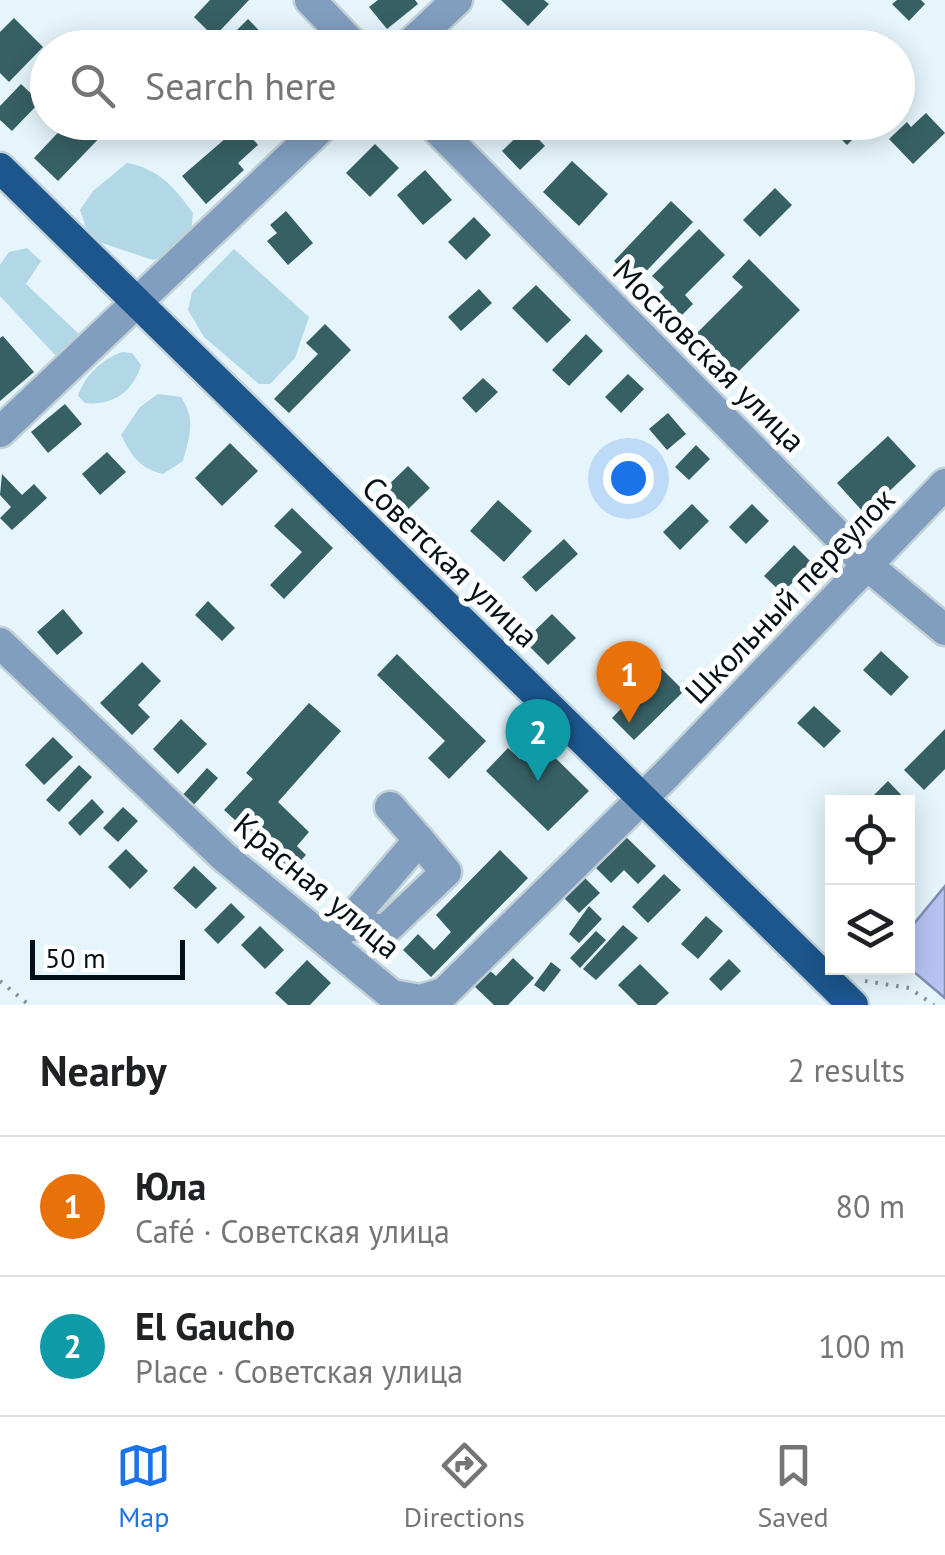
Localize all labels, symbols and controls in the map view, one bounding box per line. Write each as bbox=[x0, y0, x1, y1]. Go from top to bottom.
search box bbox=[30, 30, 915, 140]
icon: search bbox=[65, 58, 120, 113]
text: Search here bbox=[145, 61, 337, 110]
street label: Московская улица bbox=[604, 250, 815, 461]
your location bbox=[603, 453, 654, 504]
street label: Советская улица bbox=[354, 466, 548, 656]
street label: Школьный переулок bbox=[675, 478, 904, 712]
pin: 1 bbox=[596, 640, 662, 723]
pin: 2 bbox=[506, 698, 570, 781]
map controls bbox=[825, 795, 915, 975]
button: locate bbox=[825, 795, 915, 885]
street label: Красная улица bbox=[225, 803, 410, 967]
button: layers bbox=[825, 885, 915, 975]
scale bar bbox=[30, 935, 185, 980]
text: 50 m bbox=[45, 939, 106, 976]
text: Nearby bbox=[40, 1043, 167, 1098]
text: 2 results bbox=[787, 1049, 905, 1091]
text: Юла bbox=[135, 1161, 206, 1210]
text: 1 bbox=[63, 1185, 82, 1227]
text: 80 m bbox=[836, 1185, 905, 1227]
text: Café · Советская улица bbox=[135, 1210, 450, 1252]
text: El Gaucho bbox=[135, 1301, 295, 1350]
text: 2 bbox=[63, 1325, 82, 1367]
text: 100 m bbox=[818, 1325, 905, 1367]
text: Place · Советская улица bbox=[135, 1350, 463, 1392]
tab: Map bbox=[116, 1438, 171, 1535]
tab: Directions bbox=[404, 1438, 525, 1535]
tab: Saved bbox=[757, 1438, 829, 1535]

